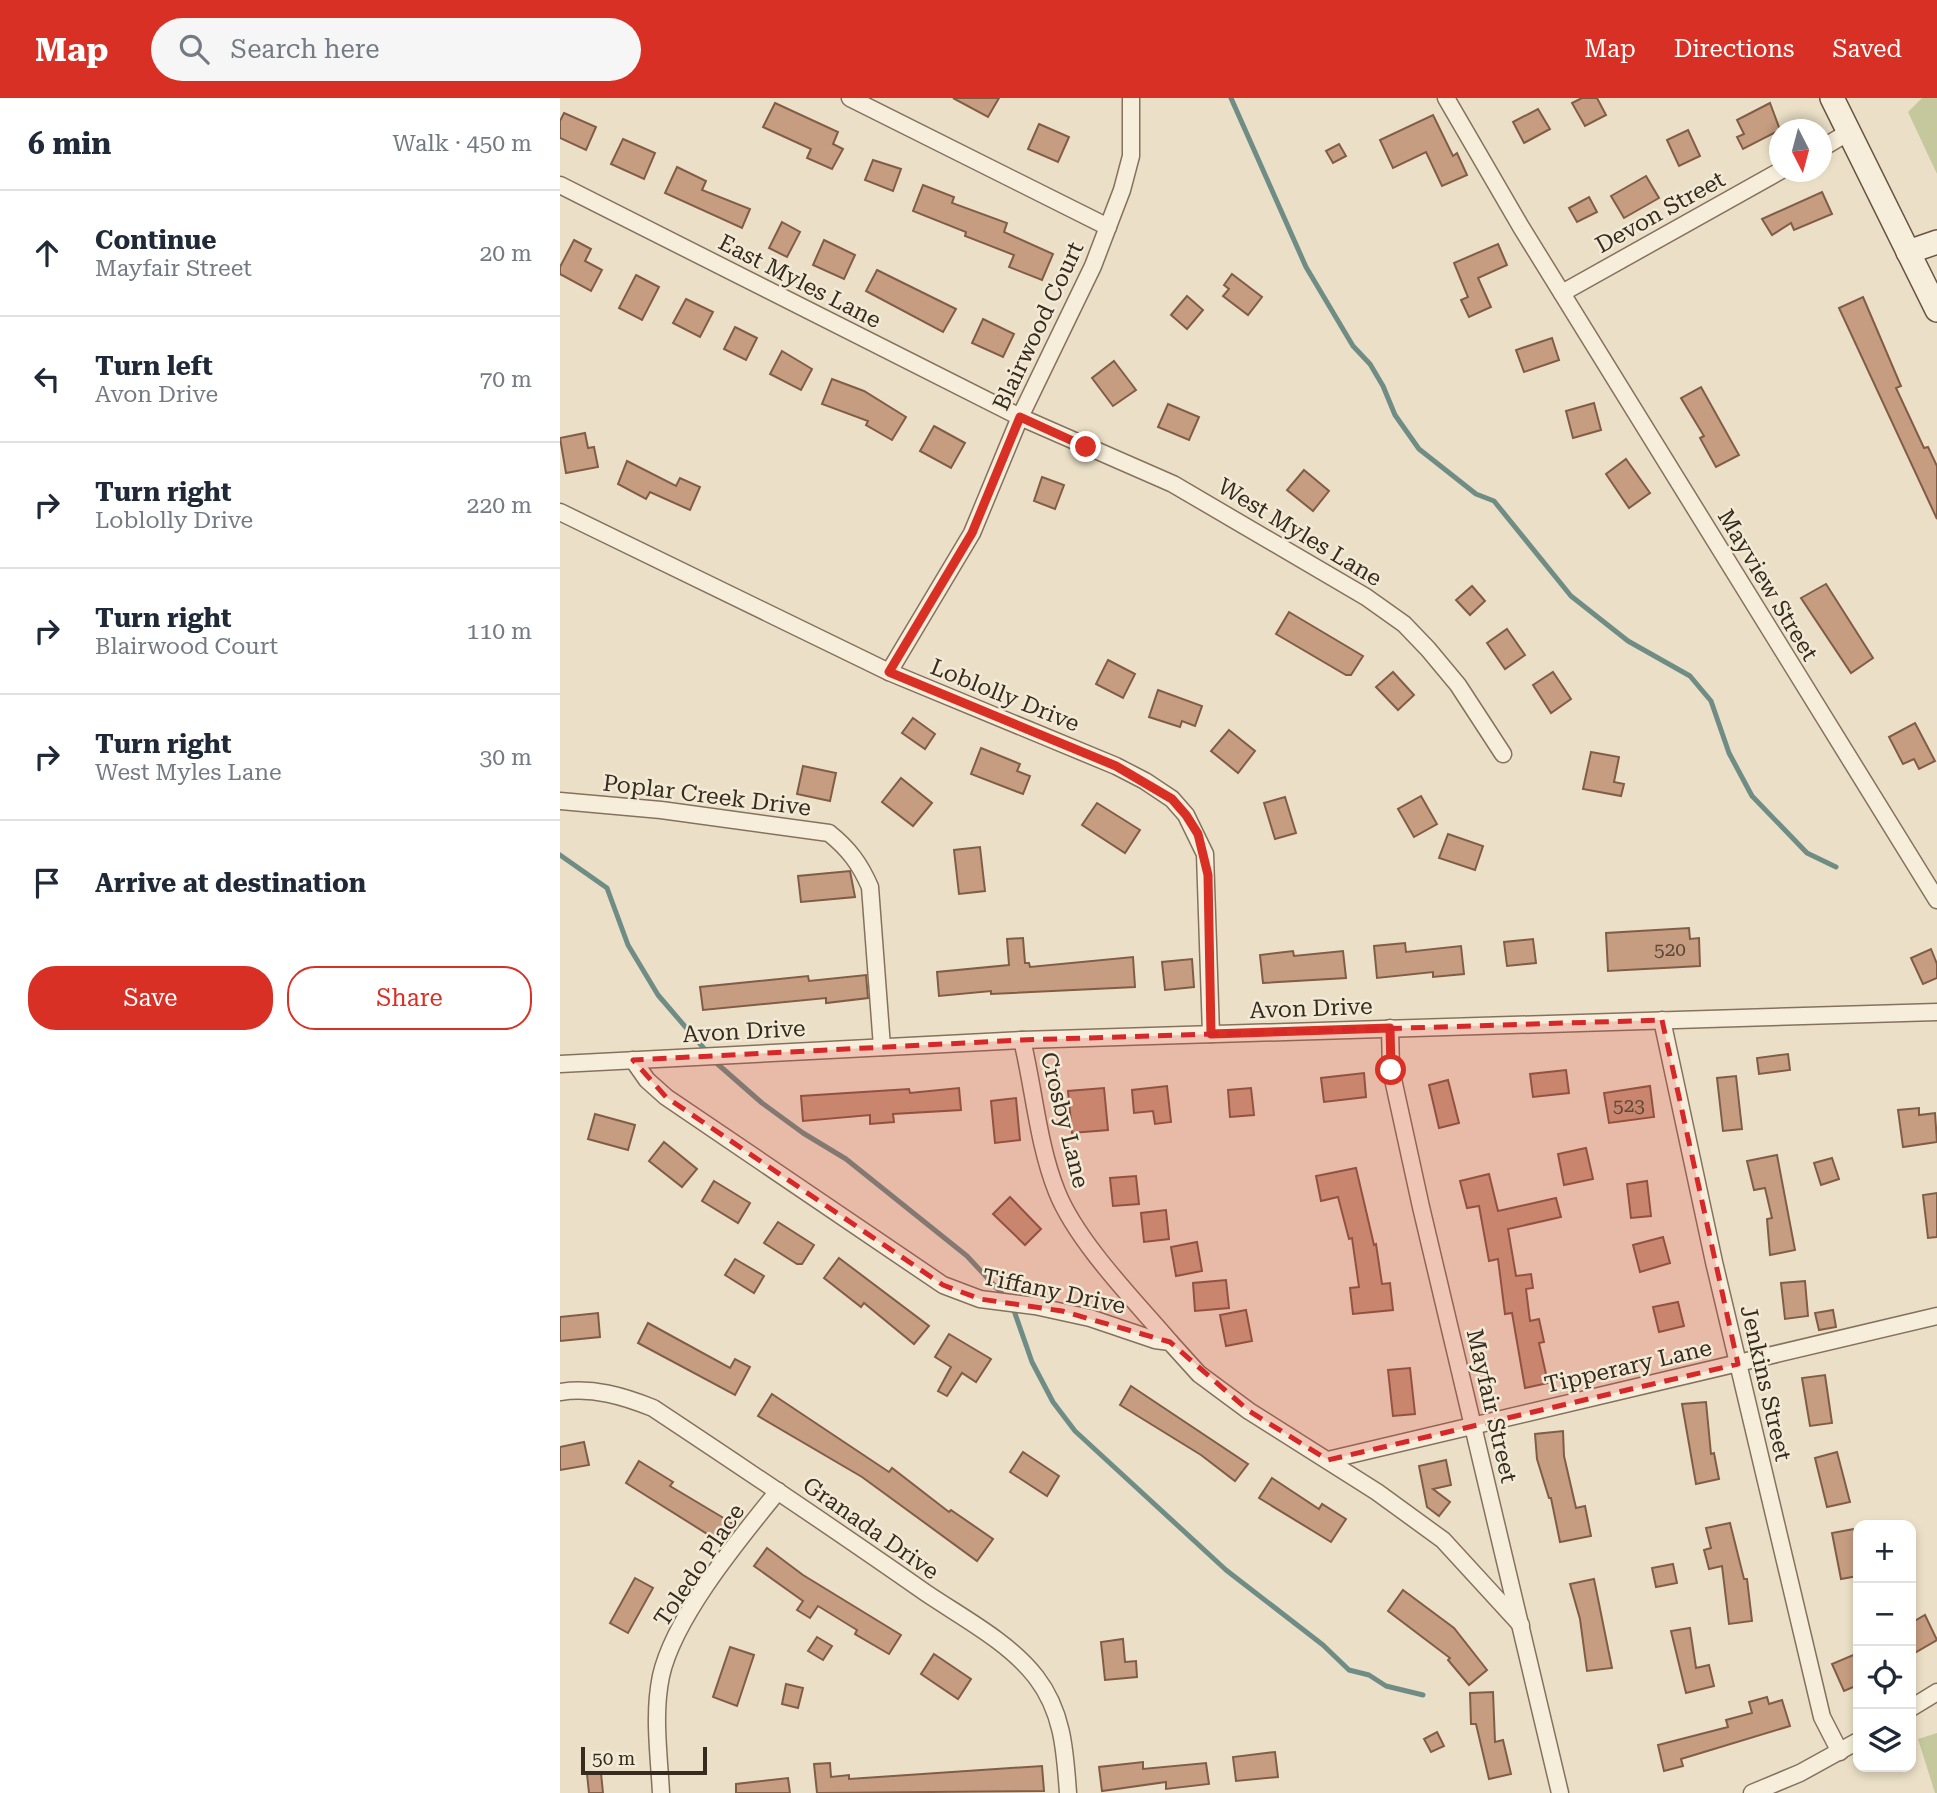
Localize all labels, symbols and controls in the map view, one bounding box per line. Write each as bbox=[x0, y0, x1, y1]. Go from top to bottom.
search box bbox=[151, 18, 641, 81]
text: Map bbox=[35, 30, 109, 69]
icon: search bbox=[175, 30, 213, 68]
text: Search here bbox=[231, 34, 380, 64]
text: Map bbox=[1584, 35, 1636, 63]
text: Directions bbox=[1674, 35, 1794, 63]
text: Saved bbox=[1832, 35, 1902, 63]
north arrow bbox=[1769, 119, 1832, 182]
text: 6 min bbox=[28, 126, 111, 161]
text: Walk · 450 m bbox=[393, 130, 532, 157]
street label: Devon Street bbox=[1591, 166, 1730, 259]
text: Continue bbox=[95, 225, 217, 255]
street label: East Myles Lane bbox=[714, 229, 886, 334]
icon: ahead bbox=[28, 234, 66, 272]
street label: Blairwood Court bbox=[988, 237, 1090, 415]
text: 20 m bbox=[479, 240, 532, 267]
text: Mayfair Street bbox=[95, 255, 252, 282]
text: Turn left bbox=[95, 351, 213, 381]
icon: left bbox=[28, 360, 66, 398]
text: 70 m bbox=[479, 366, 532, 393]
text: Avon Drive bbox=[95, 381, 218, 408]
route end bbox=[1070, 431, 1101, 462]
street label: West Myles Lane bbox=[1213, 473, 1387, 592]
text: Turn right bbox=[95, 477, 231, 507]
icon: right bbox=[28, 486, 66, 524]
text: 220 m bbox=[467, 492, 532, 519]
street label: Mayview Street bbox=[1712, 505, 1824, 666]
text: Loblolly Drive bbox=[95, 507, 253, 534]
text: Turn right bbox=[95, 603, 231, 633]
icon: right bbox=[28, 612, 66, 650]
text: 110 m bbox=[467, 618, 532, 645]
text: Blairwood Court bbox=[95, 633, 278, 660]
street label: Loblolly Drive bbox=[926, 653, 1083, 738]
text: Turn right bbox=[95, 729, 231, 759]
icon: right bbox=[28, 738, 66, 776]
text: 30 m bbox=[479, 744, 532, 771]
text: West Myles Lane bbox=[95, 759, 282, 786]
street label: Poplar Creek Drive bbox=[601, 769, 813, 822]
icon: arrive bbox=[28, 864, 66, 902]
text: Arrive at destination bbox=[95, 868, 366, 898]
house number: 520 bbox=[1654, 938, 1686, 961]
button: Save bbox=[28, 966, 273, 1030]
button: Share bbox=[287, 966, 532, 1030]
street label: Avon Drive bbox=[1249, 993, 1373, 1024]
street label: Avon Drive bbox=[682, 1015, 806, 1048]
street label: Crosby Lane bbox=[1035, 1049, 1094, 1191]
route start bbox=[1375, 1054, 1406, 1085]
house number: 523 bbox=[1613, 1094, 1645, 1117]
street label: Tiffany Drive bbox=[980, 1263, 1128, 1320]
street label: Jenkins Street bbox=[1734, 1302, 1797, 1464]
street label: Mayfair Street bbox=[1461, 1327, 1522, 1486]
street label: Tipperary Lane bbox=[1542, 1334, 1714, 1399]
street label: Granada Drive bbox=[797, 1472, 944, 1585]
street label: Toledo Place bbox=[649, 1499, 750, 1632]
map controls bbox=[1853, 1520, 1916, 1772]
button: + bbox=[1853, 1520, 1916, 1583]
button: − bbox=[1853, 1583, 1916, 1646]
button: locate bbox=[1853, 1646, 1916, 1709]
button: layers bbox=[1853, 1709, 1916, 1772]
scale bar bbox=[581, 1744, 707, 1776]
text: 50 m bbox=[592, 1747, 635, 1770]

